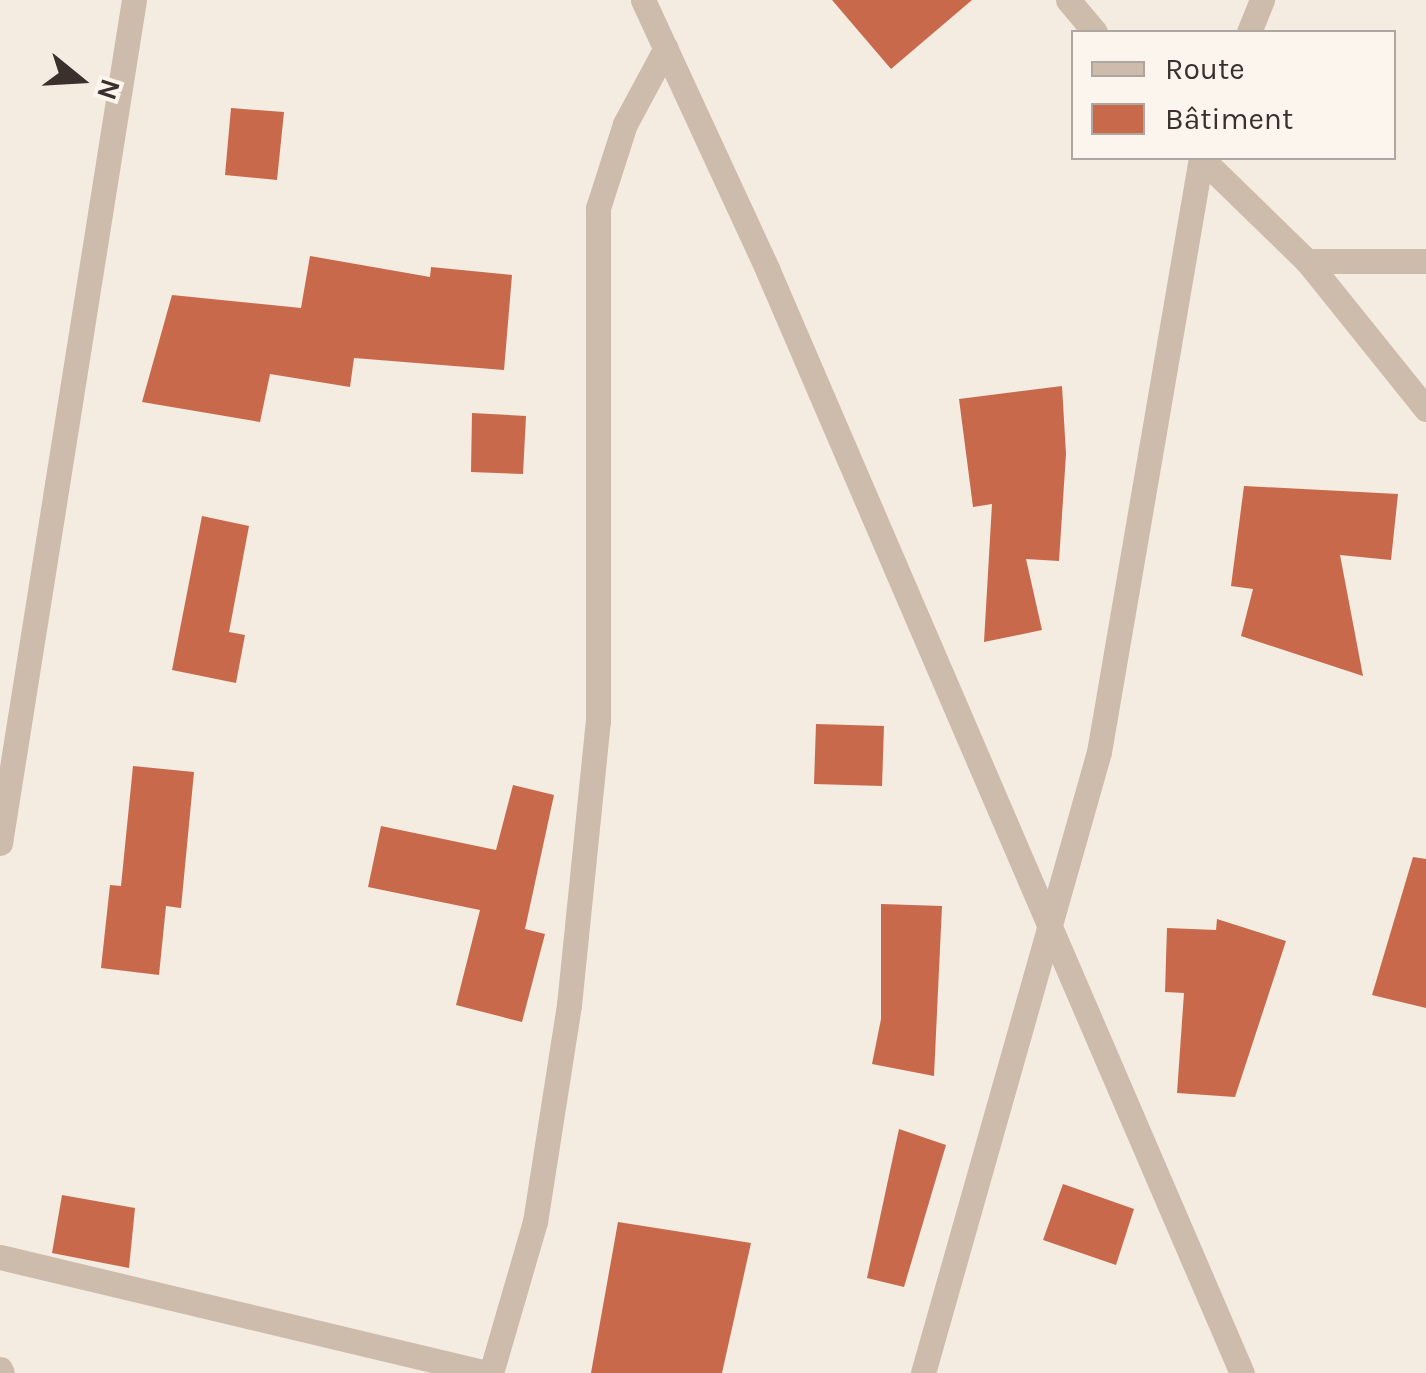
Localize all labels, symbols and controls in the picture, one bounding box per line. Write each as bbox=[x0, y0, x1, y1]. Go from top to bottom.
north arrow bbox=[30, 30, 130, 130]
legend bbox=[1071, 30, 1396, 160]
text: Route bbox=[1165, 51, 1245, 87]
text: N bbox=[90, 75, 128, 104]
text: Bâtiment bbox=[1165, 101, 1293, 137]

